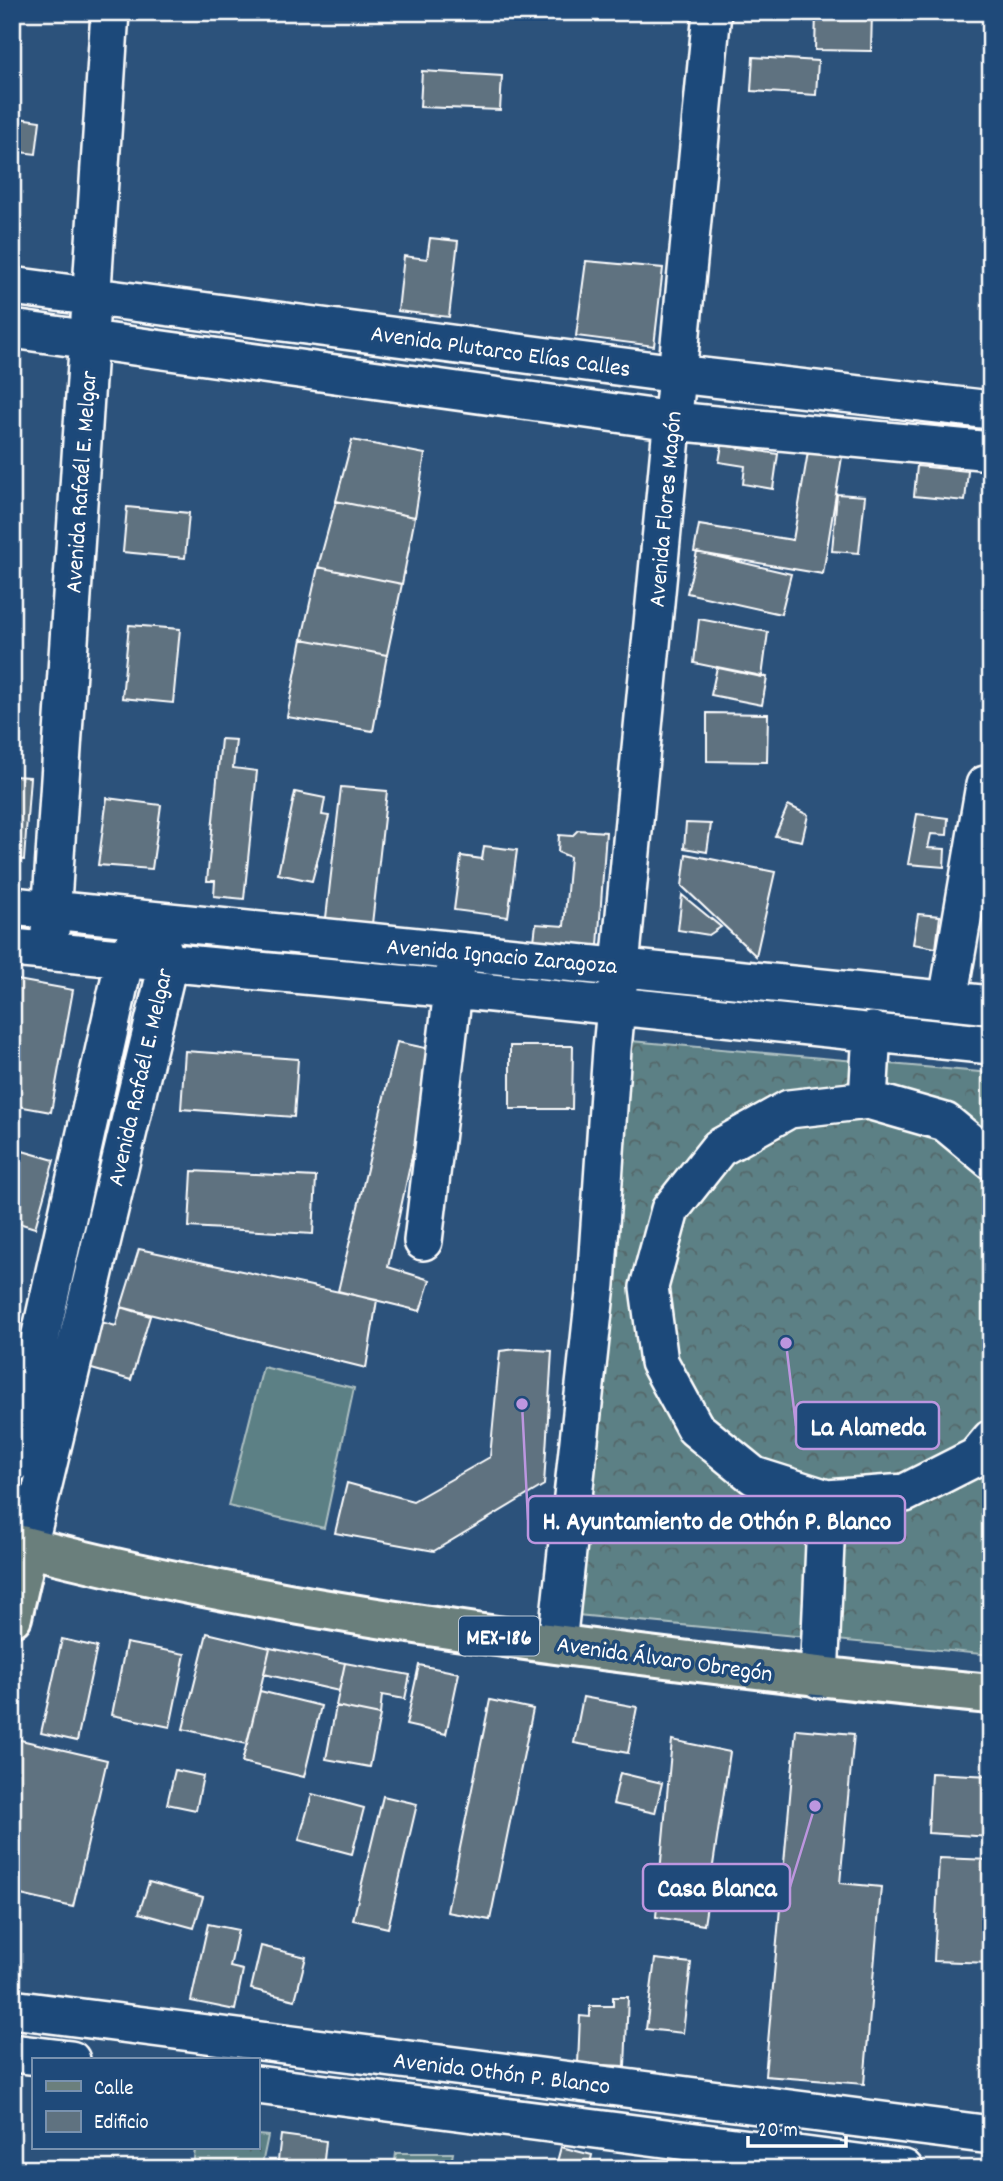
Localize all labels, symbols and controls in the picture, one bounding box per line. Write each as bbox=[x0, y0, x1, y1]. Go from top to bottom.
street label: Avenida Plutarco Elías Calles bbox=[368, 318, 633, 388]
street label: Avenida Rafaél E. Melgar bbox=[58, 370, 108, 594]
street label: Avenida Flores Magón bbox=[641, 410, 693, 609]
street label: Avenida Ignacio Zaragoza bbox=[385, 931, 619, 985]
street label: Avenida Rafaél E. Melgar bbox=[100, 965, 184, 1190]
callout: La Alameda bbox=[796, 1402, 939, 1449]
text: La Alameda bbox=[810, 1411, 926, 1448]
callout: H. Ayuntamiento de Othón P. Blanco bbox=[528, 1496, 905, 1543]
text: H. Ayuntamiento de Othón P. Blanco bbox=[543, 1505, 892, 1542]
road number: MEX-186 bbox=[459, 1616, 539, 1656]
street label: Avenida Álvaro Obregón bbox=[555, 1629, 775, 1693]
callout: Casa Blanca bbox=[643, 1864, 790, 1911]
text: Casa Blanca bbox=[657, 1872, 778, 1909]
street label: Avenida Othón P. Blanco bbox=[391, 2045, 612, 2105]
legend bbox=[32, 2058, 259, 2150]
text: Calle bbox=[94, 2075, 133, 2105]
scale bar bbox=[748, 2104, 846, 2148]
text: Edificio bbox=[94, 2109, 149, 2139]
text: 20 m bbox=[758, 2117, 798, 2147]

